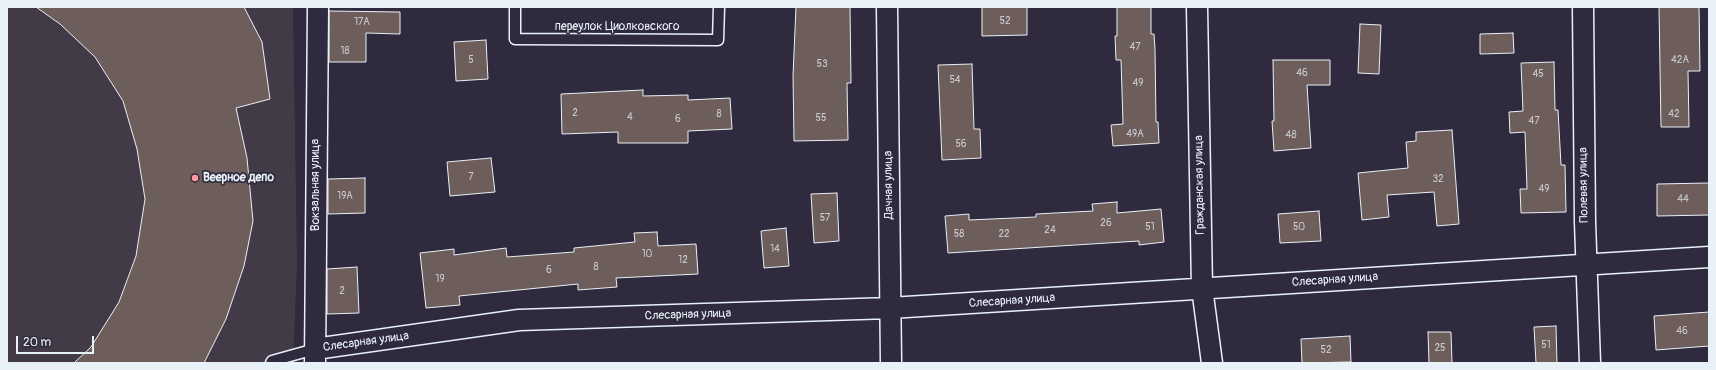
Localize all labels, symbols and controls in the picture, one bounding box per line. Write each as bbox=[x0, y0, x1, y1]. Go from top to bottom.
house number: 52 bbox=[999, 15, 1011, 27]
house number: 17А bbox=[354, 16, 370, 28]
street label: переулок Циолковского bbox=[555, 20, 679, 34]
house number: 47 bbox=[1129, 41, 1141, 53]
house number: 18 bbox=[341, 45, 349, 57]
house number: 5 bbox=[468, 54, 474, 66]
house number: 42А bbox=[1671, 54, 1689, 66]
house number: 53 bbox=[817, 58, 827, 70]
house number: 46 bbox=[1296, 67, 1308, 79]
house number: 45 bbox=[1532, 68, 1544, 80]
house number: 54 bbox=[949, 74, 961, 86]
house number: 49 bbox=[1133, 77, 1143, 89]
house number: 2 bbox=[572, 107, 578, 119]
house number: 8 bbox=[716, 108, 722, 120]
house number: 42 bbox=[1668, 108, 1680, 120]
house number: 4 bbox=[627, 111, 633, 123]
house number: 55 bbox=[816, 112, 826, 124]
house number: 6 bbox=[675, 113, 681, 125]
house number: 47 bbox=[1528, 115, 1540, 127]
house number: 49А bbox=[1126, 128, 1144, 140]
house number: 48 bbox=[1286, 129, 1296, 141]
street label: Гражданская улица bbox=[1192, 135, 1208, 235]
house number: 56 bbox=[955, 138, 967, 150]
street label: Вокзальная улица bbox=[309, 139, 323, 231]
street label: Полевая улица bbox=[1576, 147, 1592, 223]
street label: Дачная улица bbox=[881, 151, 897, 219]
place label: Веерное депо bbox=[203, 171, 274, 185]
house number: 7 bbox=[468, 171, 474, 183]
marker: Веерное депо bbox=[190, 173, 200, 183]
house number: 32 bbox=[1432, 173, 1444, 185]
house number: 49 bbox=[1539, 183, 1549, 195]
house number: 19А bbox=[337, 190, 353, 202]
house number: 44 bbox=[1677, 193, 1689, 205]
house number: 57 bbox=[820, 212, 830, 224]
house number: 26 bbox=[1100, 217, 1112, 229]
house number: 51 bbox=[1145, 221, 1155, 233]
house number: 50 bbox=[1293, 221, 1305, 233]
house number: 24 bbox=[1044, 224, 1056, 236]
house number: 58 bbox=[954, 228, 964, 240]
house number: 22 bbox=[998, 228, 1010, 240]
house number: 14 bbox=[770, 243, 780, 255]
house number: 10 bbox=[642, 248, 652, 260]
house number: 12 bbox=[678, 254, 688, 266]
house number: 8 bbox=[593, 261, 599, 273]
house number: 6 bbox=[546, 264, 552, 276]
street label: Слесарная улица bbox=[1291, 270, 1379, 290]
house number: 19 bbox=[435, 273, 445, 285]
house number: 2 bbox=[339, 285, 345, 297]
street label: Слесарная улица bbox=[968, 291, 1056, 311]
street label: Слесарная улица bbox=[644, 306, 732, 324]
house number: 46 bbox=[1676, 325, 1688, 337]
scale bar bbox=[18, 328, 96, 354]
street label: Слесарная улица bbox=[322, 329, 410, 355]
text: 20 m bbox=[23, 335, 51, 350]
house number: 51 bbox=[1541, 339, 1551, 351]
house number: 25 bbox=[1434, 342, 1446, 354]
house number: 52 bbox=[1320, 344, 1332, 356]

